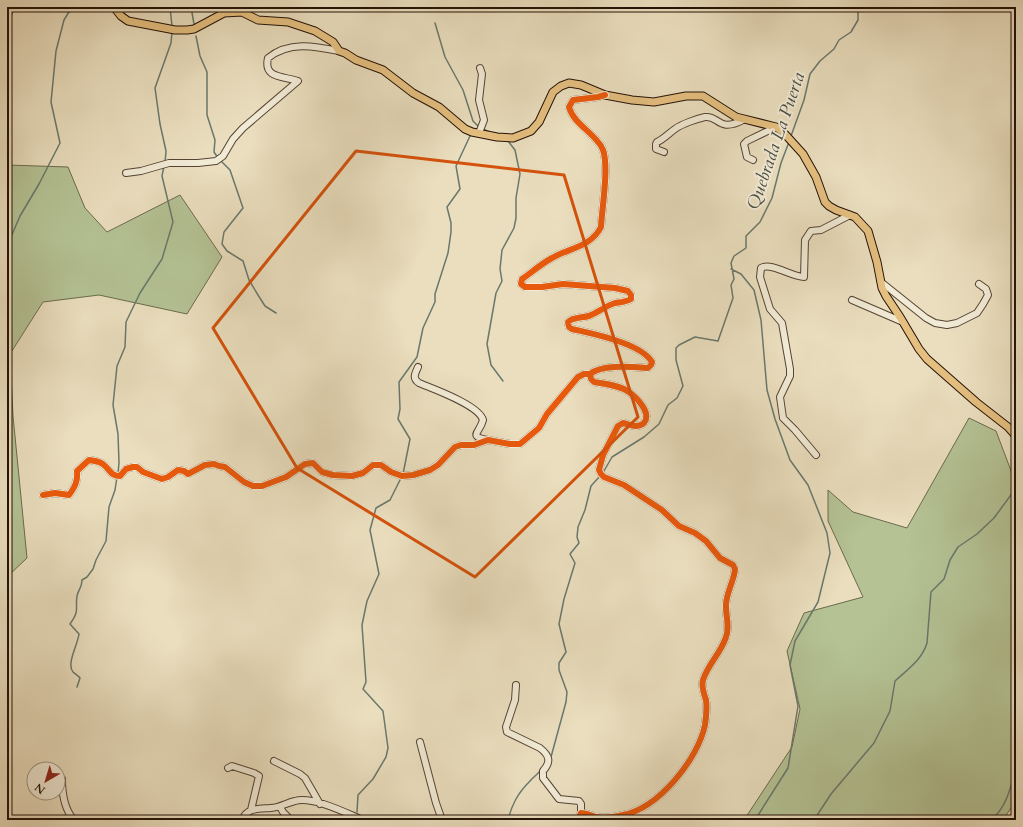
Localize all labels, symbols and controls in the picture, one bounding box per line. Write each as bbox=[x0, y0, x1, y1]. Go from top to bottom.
water label: Quebrada La Puerta bbox=[741, 69, 811, 213]
north arrow bbox=[26, 761, 66, 801]
text: N bbox=[31, 779, 49, 797]

